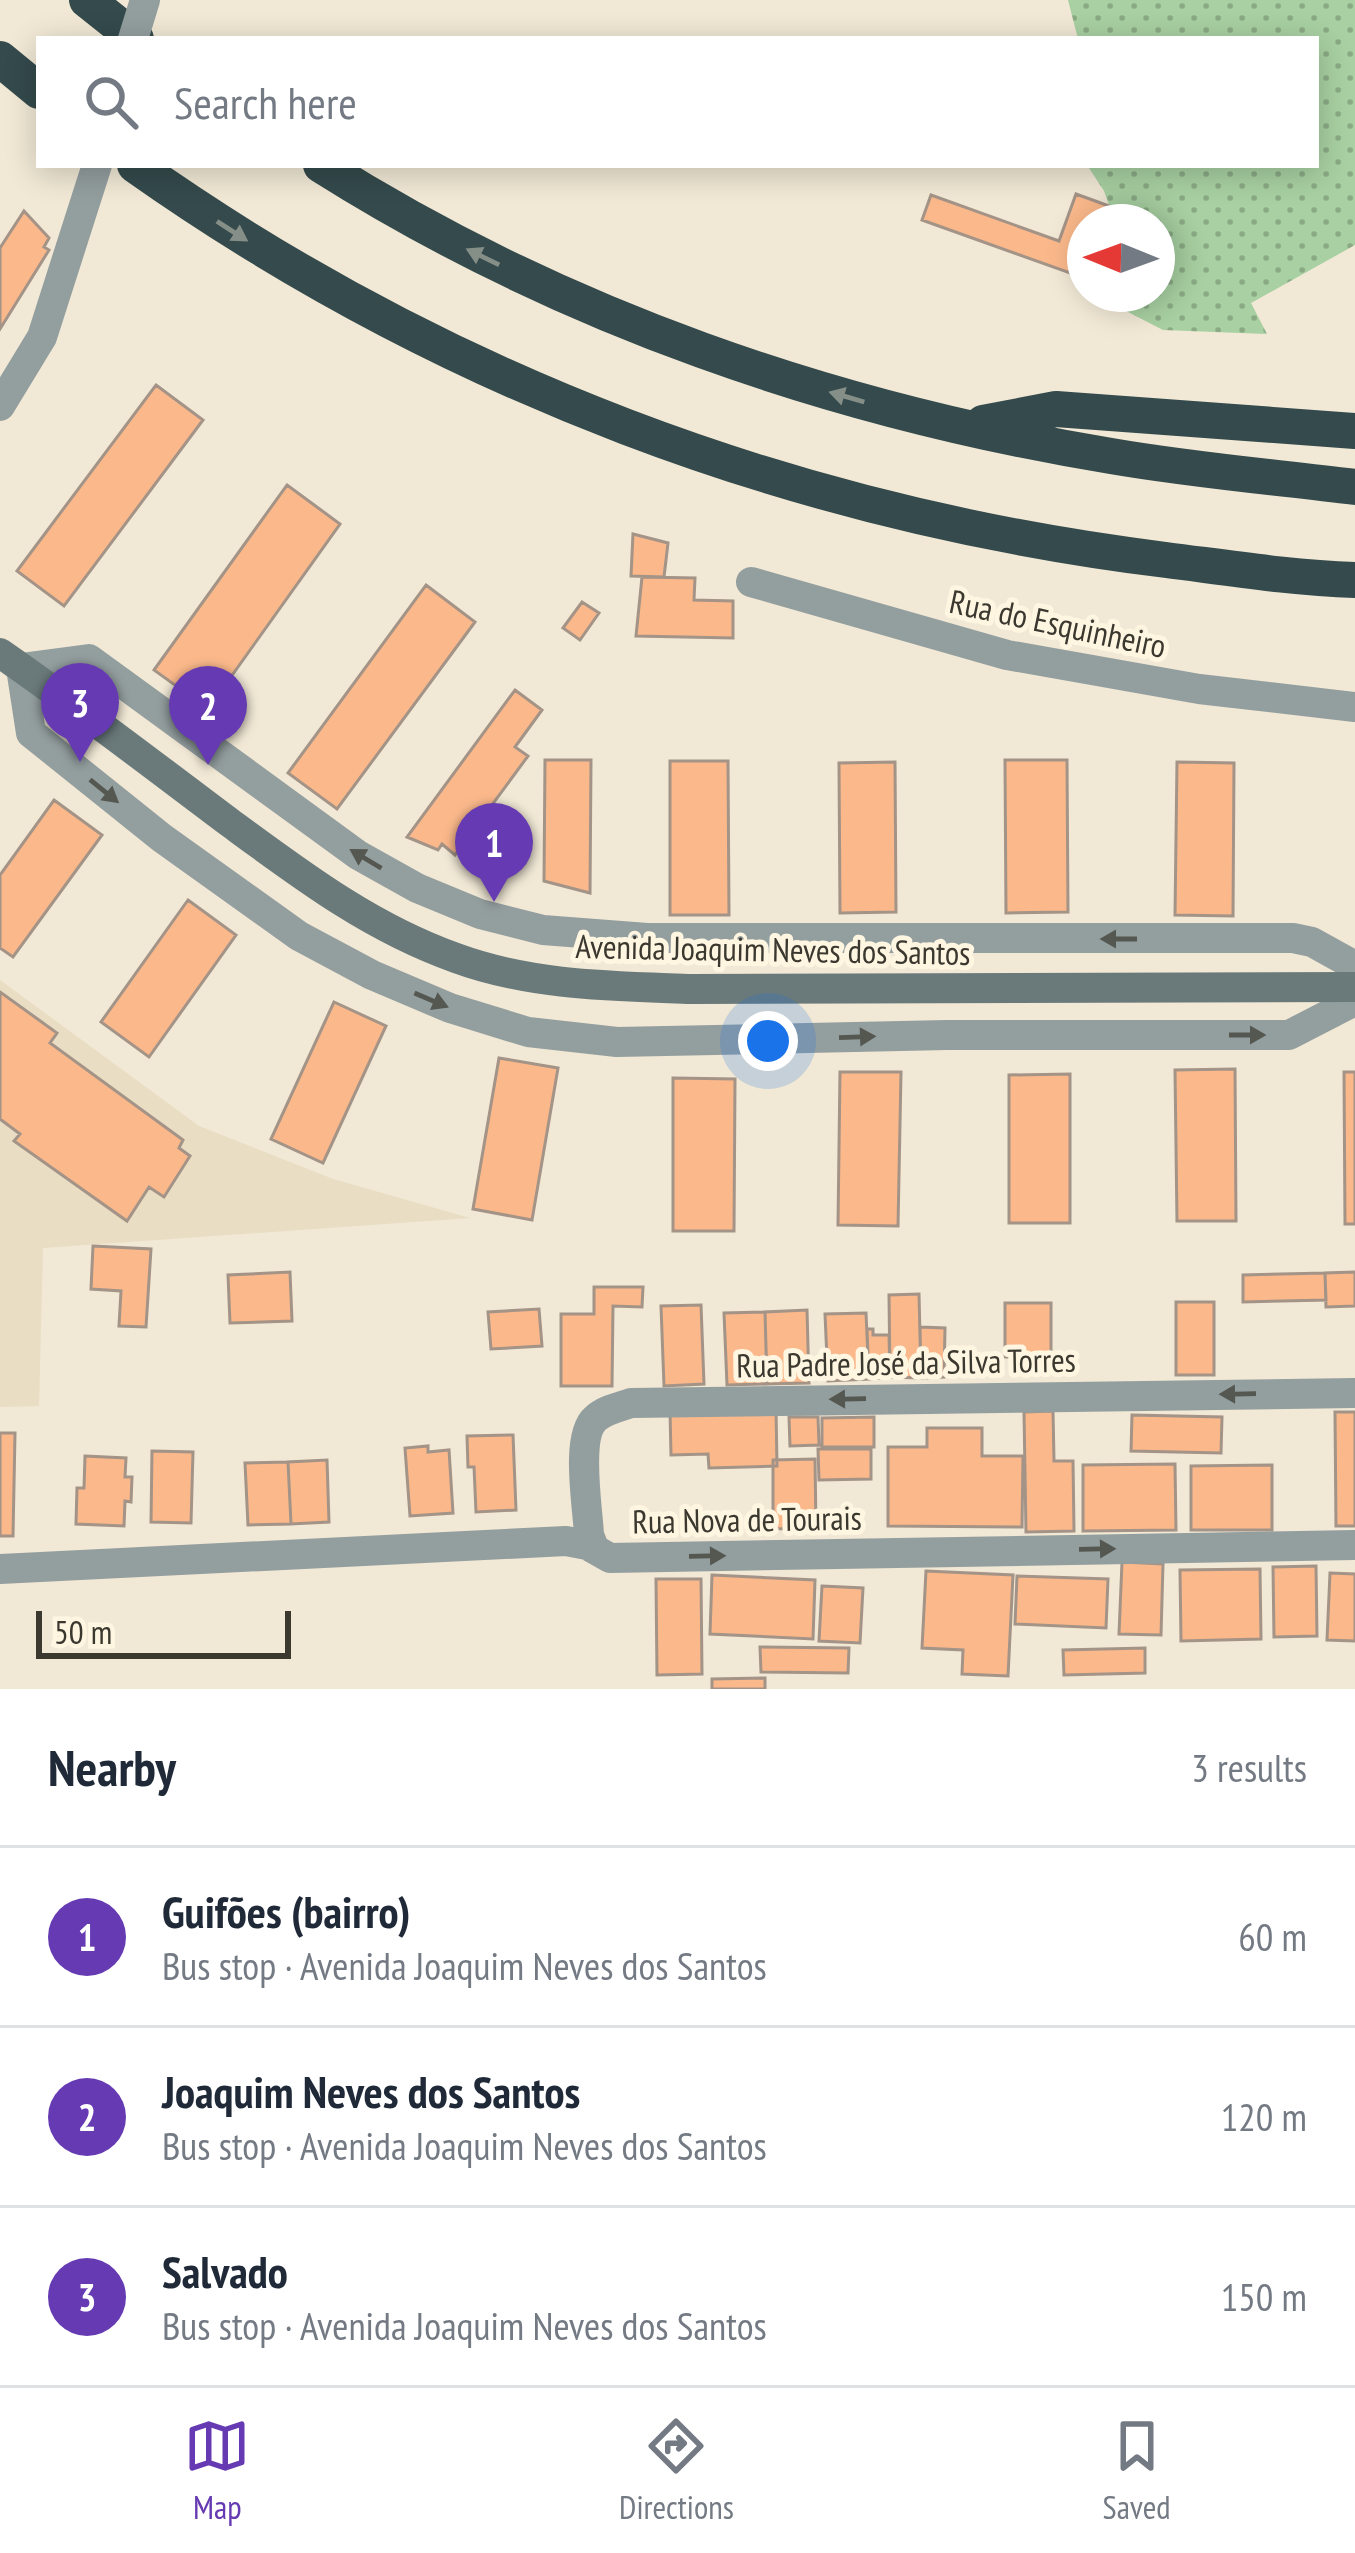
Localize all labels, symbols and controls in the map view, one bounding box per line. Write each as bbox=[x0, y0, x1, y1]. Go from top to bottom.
search box bbox=[36, 36, 1319, 168]
icon: search bbox=[78, 69, 144, 135]
text: Search here bbox=[174, 73, 357, 131]
north arrow bbox=[1067, 204, 1175, 312]
one-way arrow bbox=[216, 219, 248, 241]
one-way arrow bbox=[465, 247, 500, 267]
one-way arrow bbox=[828, 387, 865, 406]
street label: Rua do Esquinheiro bbox=[946, 579, 1170, 667]
pin: 3 bbox=[41, 663, 119, 762]
pin: 2 bbox=[169, 666, 247, 765]
one-way arrow bbox=[88, 778, 119, 803]
pin: 1 bbox=[455, 803, 533, 902]
one-way arrow bbox=[349, 849, 383, 870]
street label: Avenida Joaquim Neves dos Santos bbox=[575, 924, 971, 974]
one-way arrow bbox=[1099, 929, 1137, 949]
one-way arrow bbox=[413, 991, 449, 1010]
your location bbox=[738, 1011, 798, 1071]
one-way arrow bbox=[1229, 1025, 1267, 1045]
one-way arrow bbox=[839, 1027, 877, 1046]
street label: Rua Padre José da Silva Torres bbox=[736, 1338, 1076, 1386]
one-way arrow bbox=[1218, 1384, 1256, 1404]
one-way arrow bbox=[828, 1389, 866, 1408]
street label: Rua Nova de Tourais bbox=[632, 1495, 862, 1543]
one-way arrow bbox=[1079, 1540, 1117, 1559]
one-way arrow bbox=[689, 1546, 727, 1566]
scale bar bbox=[36, 1605, 291, 1658]
text: 50 m bbox=[54, 1610, 112, 1653]
text: Nearby bbox=[48, 1734, 176, 1800]
text: 3 results bbox=[1191, 1742, 1307, 1793]
text: Guifões (bairro) bbox=[162, 1882, 410, 1940]
text: 1 bbox=[78, 1911, 96, 1962]
text: 60 m bbox=[1238, 1911, 1307, 1962]
text: Bus stop · Avenida Joaquim Neves dos Santos bbox=[162, 1940, 767, 1991]
text: Joaquim Neves dos Santos bbox=[162, 2062, 580, 2120]
text: 2 bbox=[78, 2091, 96, 2142]
text: 120 m bbox=[1221, 2091, 1307, 2142]
text: Bus stop · Avenida Joaquim Neves dos Santos bbox=[162, 2120, 767, 2171]
text: Salvado bbox=[162, 2242, 288, 2300]
text: 3 bbox=[78, 2271, 96, 2322]
text: 150 m bbox=[1221, 2271, 1307, 2322]
text: Bus stop · Avenida Joaquim Neves dos Santos bbox=[162, 2300, 767, 2351]
tab: Map bbox=[184, 2413, 250, 2528]
tab: Directions bbox=[619, 2413, 734, 2528]
tab: Saved bbox=[1103, 2413, 1171, 2528]

